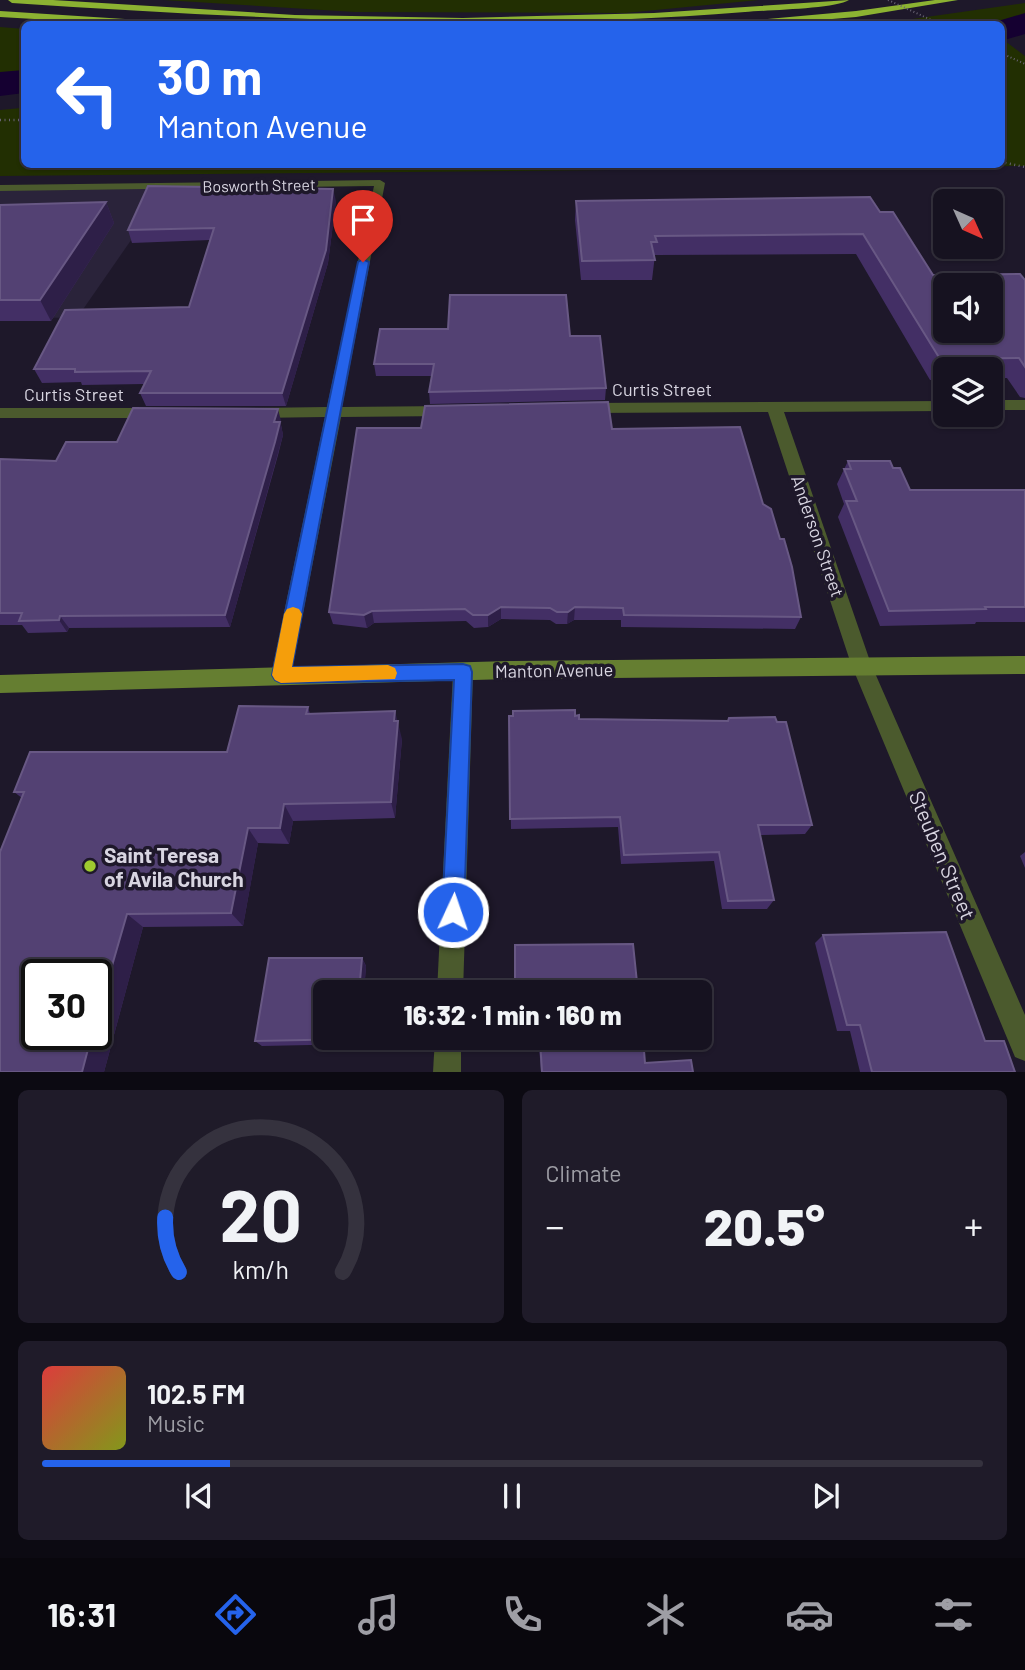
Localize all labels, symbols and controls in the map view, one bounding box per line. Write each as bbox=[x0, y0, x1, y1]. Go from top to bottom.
text: 30 m bbox=[157, 46, 262, 105]
icon: left bbox=[42, 49, 133, 140]
text: Manton Avenue bbox=[157, 106, 367, 144]
street label: Bosworth Street bbox=[202, 175, 316, 195]
north arrow bbox=[933, 189, 1003, 259]
map controls bbox=[933, 189, 1003, 427]
pin bbox=[333, 190, 393, 262]
icon: arrive bbox=[344, 201, 382, 239]
button: sound bbox=[933, 273, 1003, 343]
button: layers bbox=[933, 357, 1003, 427]
street label: Curtis Street bbox=[612, 378, 712, 400]
street label: Curtis Street bbox=[24, 383, 124, 405]
street label: Anderson Street bbox=[787, 472, 849, 600]
street label: Manton Avenue bbox=[495, 658, 613, 682]
street label: Steuben Street bbox=[905, 787, 981, 923]
place label: Saint Teresa of Avila Church bbox=[104, 842, 244, 891]
marker: Saint Teresa of Avila Church bbox=[82, 858, 98, 874]
position arrow bbox=[416, 875, 490, 949]
speed limit sign: 30 bbox=[21, 959, 112, 1050]
text: 16:32 · 1 min · 160 m bbox=[403, 999, 622, 1030]
text: Climate bbox=[546, 1159, 622, 1187]
text: 20 bbox=[220, 1170, 302, 1258]
text: 20.5° bbox=[704, 1194, 825, 1256]
text: − bbox=[546, 1202, 565, 1248]
text: + bbox=[964, 1202, 983, 1248]
text: km/h bbox=[232, 1254, 289, 1284]
text: 102.5 FM bbox=[147, 1378, 245, 1409]
text: Music bbox=[147, 1409, 205, 1437]
icon: previous bbox=[180, 1477, 218, 1515]
icon: pause bbox=[493, 1477, 531, 1515]
icon: next bbox=[807, 1477, 845, 1515]
icon: directions bbox=[211, 1590, 260, 1639]
icon: music bbox=[354, 1590, 403, 1639]
icon: phone bbox=[498, 1590, 547, 1639]
icon: climate bbox=[641, 1590, 690, 1639]
icon: car bbox=[785, 1590, 834, 1639]
icon: filters bbox=[929, 1590, 978, 1639]
text: 16:31 bbox=[47, 1595, 116, 1633]

